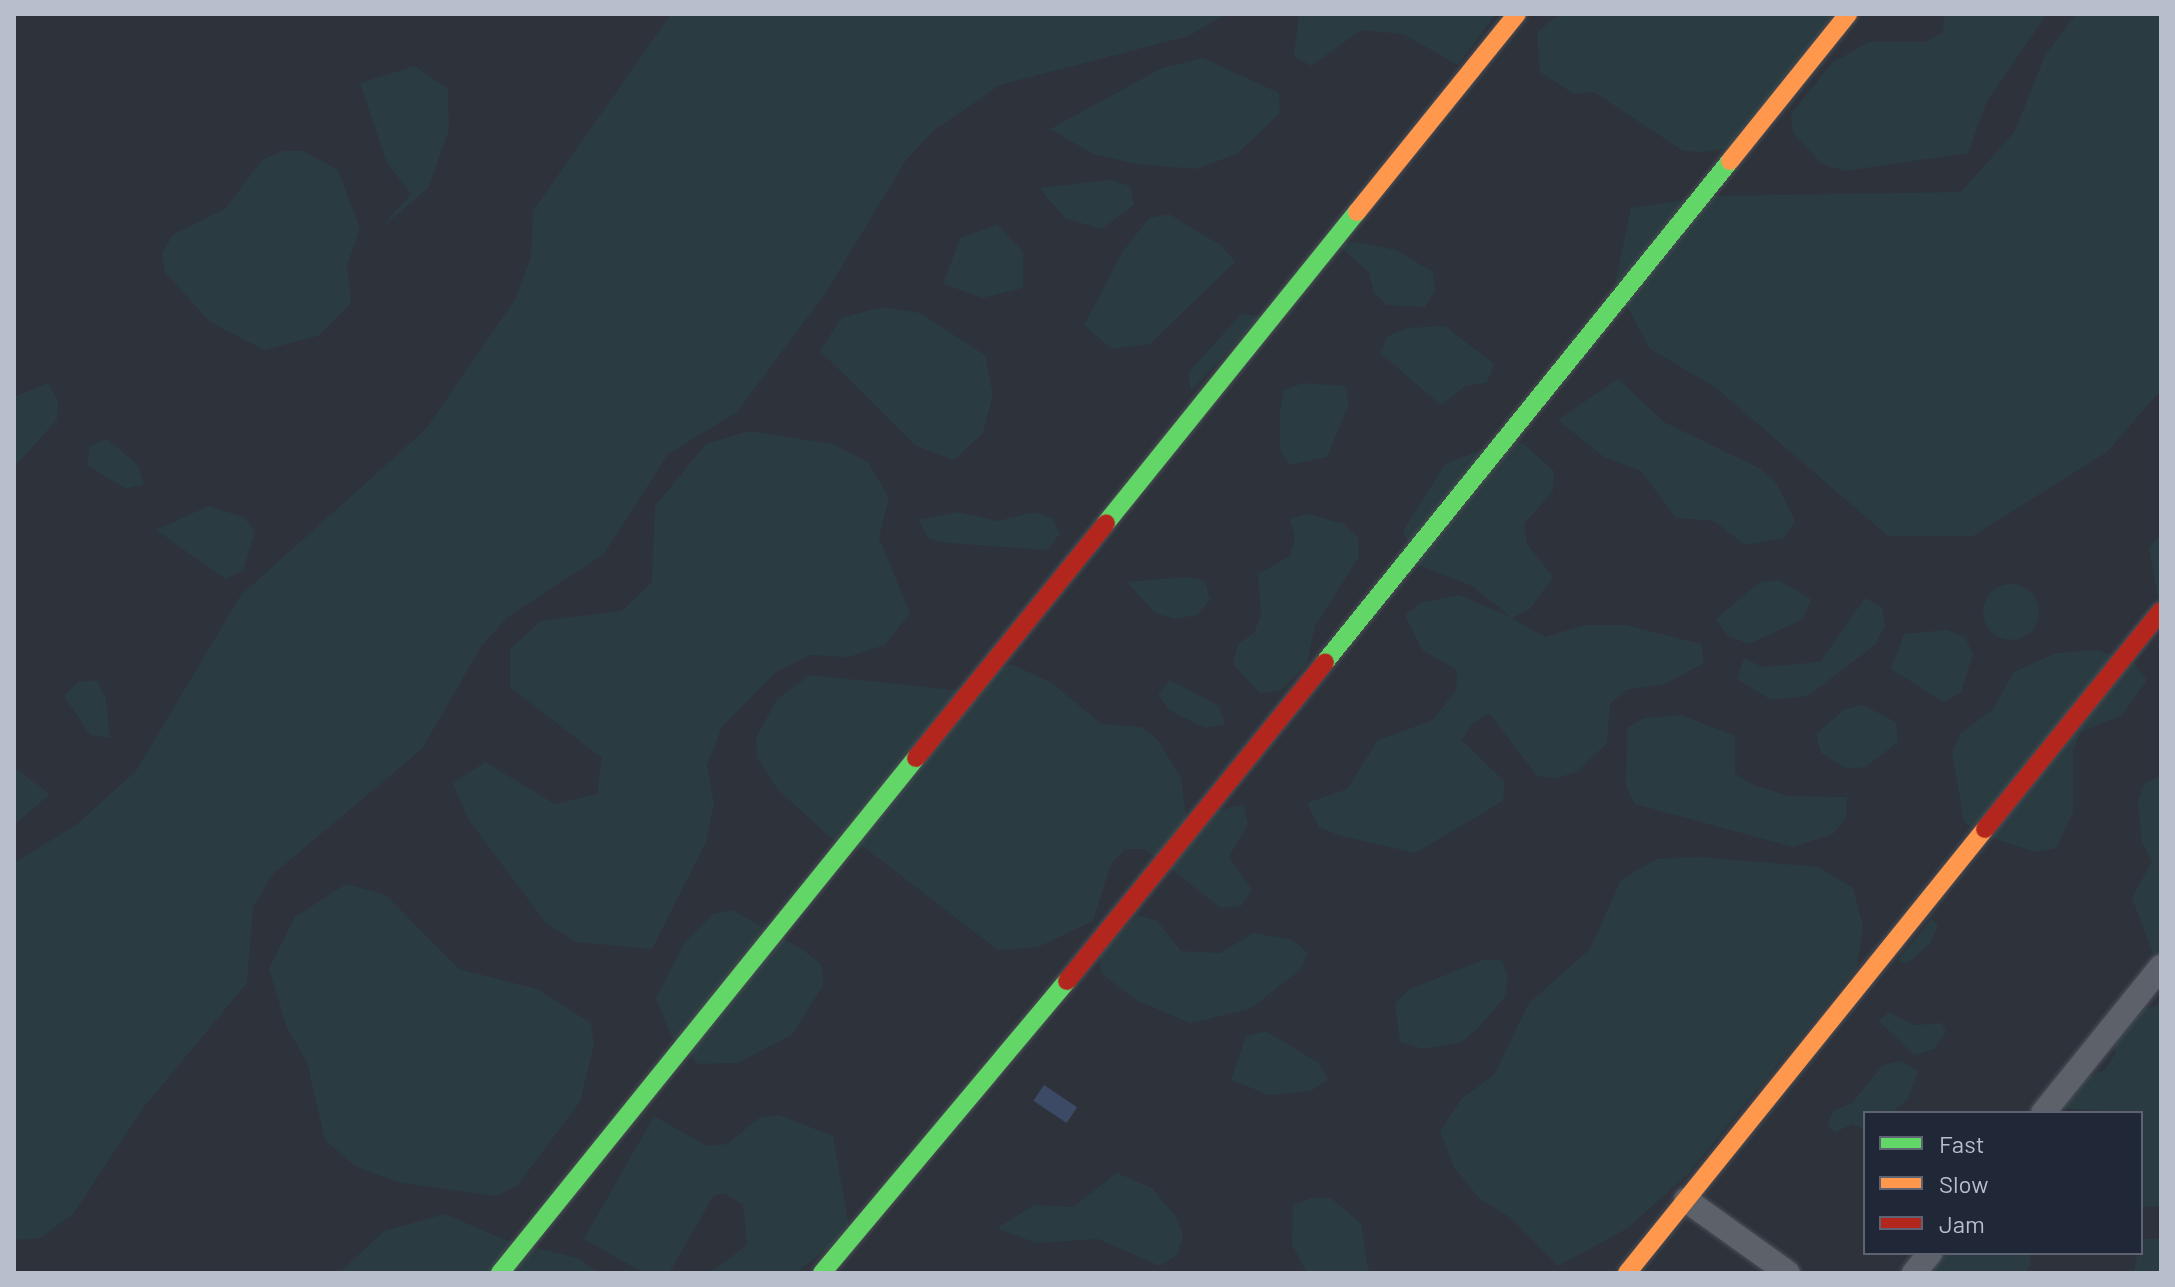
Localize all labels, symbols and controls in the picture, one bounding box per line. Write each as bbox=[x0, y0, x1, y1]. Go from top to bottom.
legend bbox=[1863, 1111, 2143, 1255]
text: Fast bbox=[1939, 1129, 1984, 1158]
text: Slow bbox=[1939, 1169, 1988, 1198]
text: Jam bbox=[1939, 1209, 1985, 1238]

